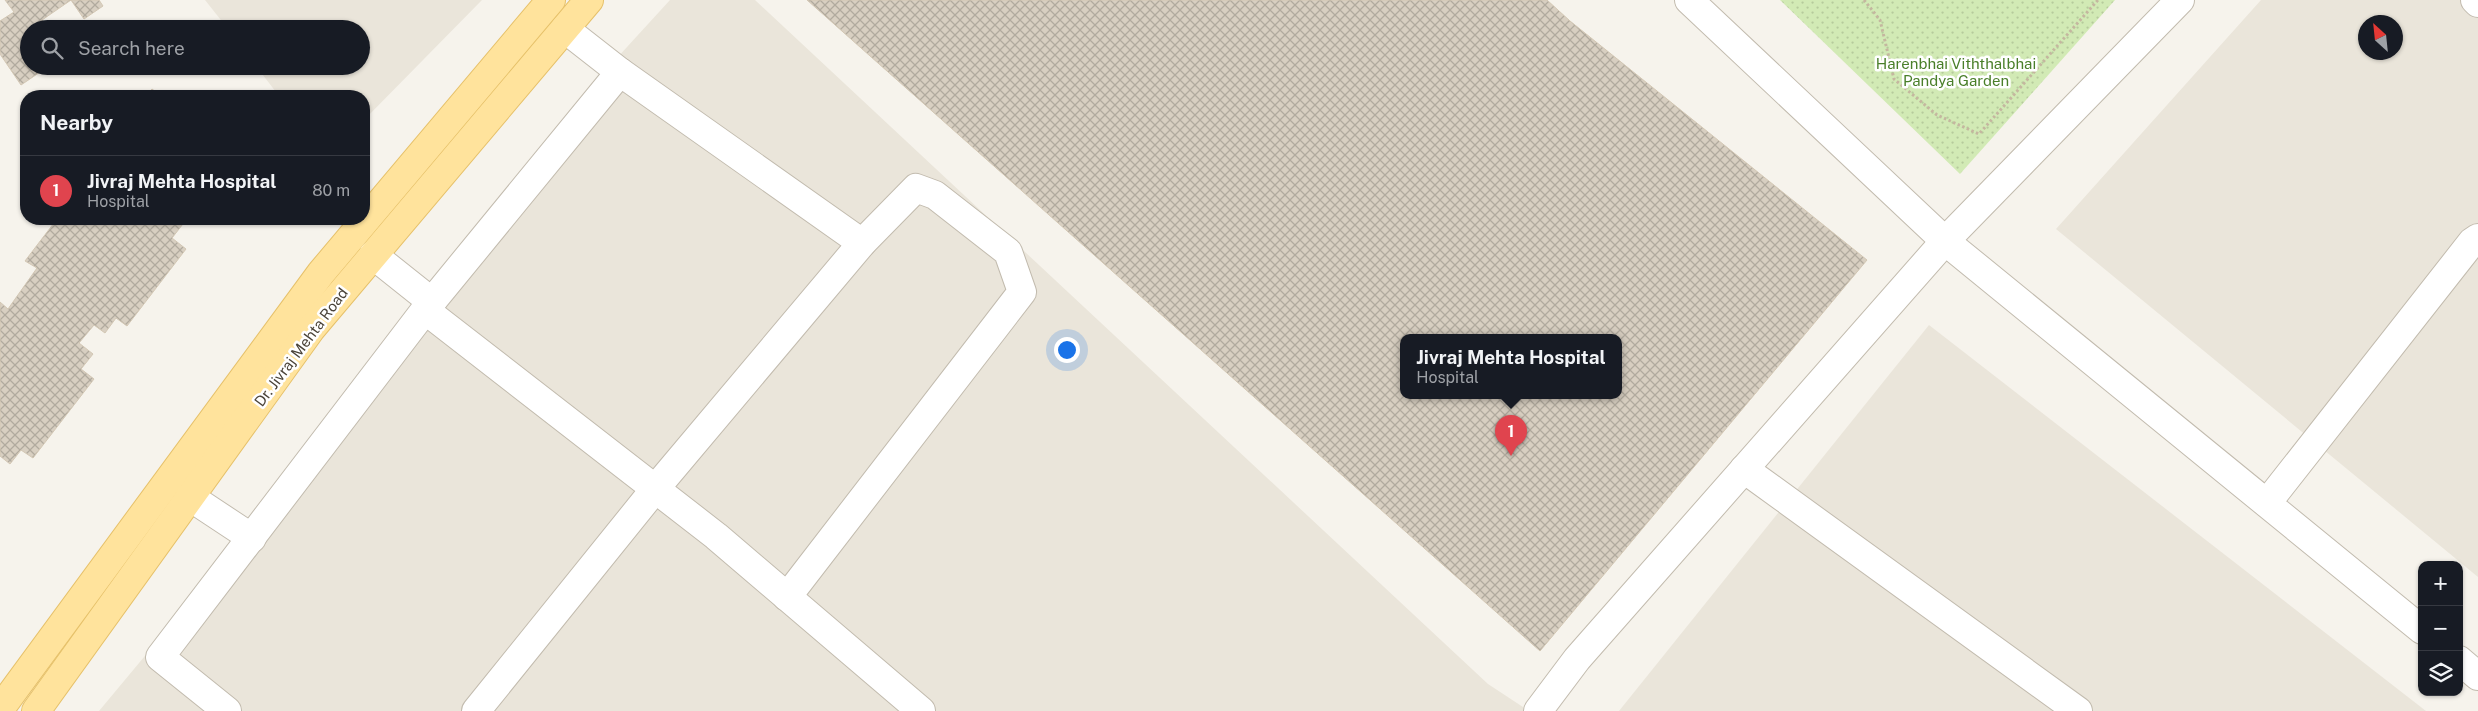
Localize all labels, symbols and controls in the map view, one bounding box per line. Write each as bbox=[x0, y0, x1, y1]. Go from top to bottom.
north arrow bbox=[2358, 15, 2403, 60]
search box bbox=[20, 20, 370, 75]
icon: search bbox=[38, 34, 66, 62]
text: Search here bbox=[78, 37, 185, 59]
park label: Harenbhai Viththalbhai Pandya Garden bbox=[1876, 55, 2036, 89]
text: Nearby bbox=[40, 110, 113, 135]
text: Jivraj Mehta Hospital bbox=[87, 170, 277, 192]
text: 1 bbox=[53, 181, 59, 200]
text: 80 m bbox=[312, 181, 350, 200]
text: Hospital bbox=[87, 192, 150, 211]
street label: Dr. Jivraj Mehta Road bbox=[251, 284, 351, 410]
popup bbox=[1400, 334, 1622, 399]
your location bbox=[1054, 337, 1080, 363]
text: Jivraj Mehta Hospital bbox=[1416, 346, 1606, 368]
text: Hospital bbox=[1416, 368, 1479, 387]
pin: 1 bbox=[1495, 415, 1527, 456]
map controls bbox=[2418, 561, 2463, 696]
button: + bbox=[2418, 561, 2463, 606]
button: − bbox=[2418, 606, 2463, 651]
button: layers bbox=[2418, 651, 2463, 696]

